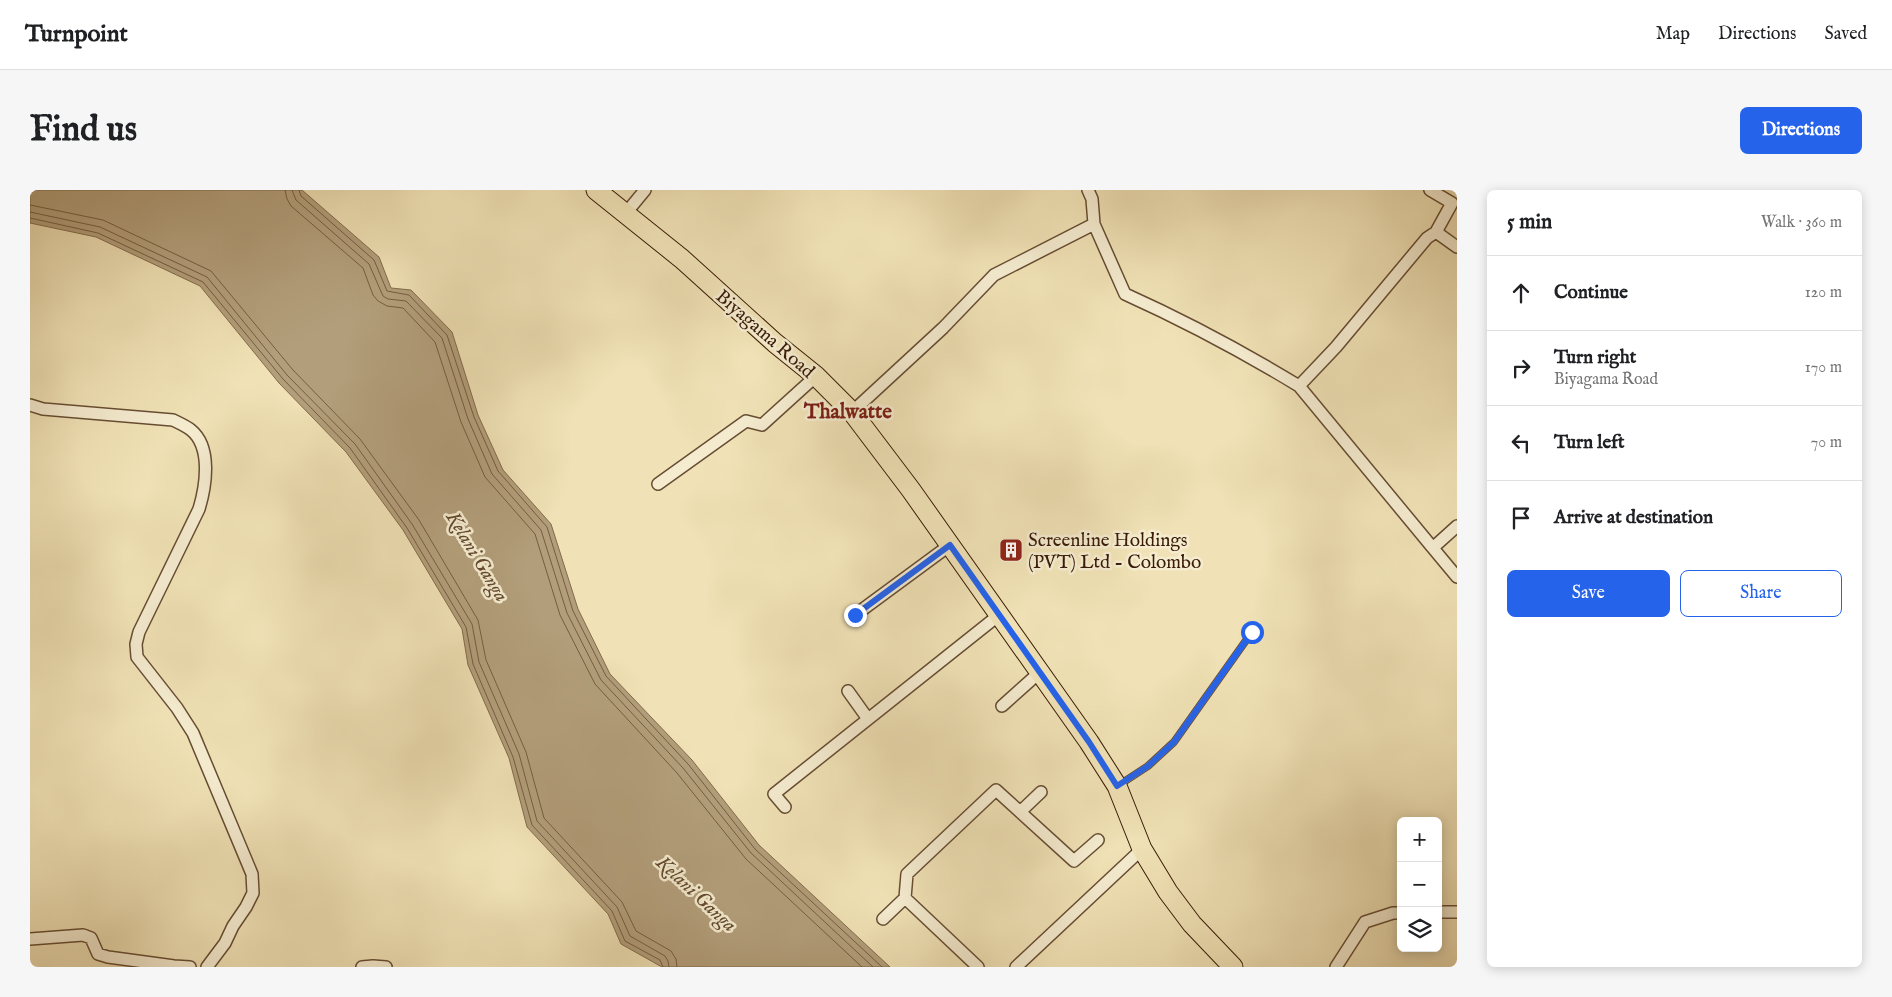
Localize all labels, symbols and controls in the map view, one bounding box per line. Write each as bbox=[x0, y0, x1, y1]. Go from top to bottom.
text: Turnpoint bbox=[25, 19, 128, 50]
text: Map bbox=[1656, 23, 1690, 46]
text: Directions bbox=[1718, 23, 1796, 46]
text: Saved bbox=[1824, 23, 1867, 46]
button: Directions bbox=[1740, 107, 1862, 154]
text: Find us bbox=[30, 108, 137, 153]
text: 5 min bbox=[1507, 209, 1552, 236]
text: Walk · 360 m bbox=[1761, 213, 1842, 233]
icon: ahead bbox=[1507, 279, 1535, 307]
text: Continue bbox=[1554, 281, 1628, 305]
text: 120 m bbox=[1805, 283, 1842, 303]
street label: Biyagama Road bbox=[710, 285, 820, 385]
text: Turn right bbox=[1554, 346, 1636, 370]
icon: right bbox=[1507, 354, 1535, 382]
text: 170 m bbox=[1805, 358, 1842, 378]
text: Biyagama Road bbox=[1554, 370, 1658, 390]
district label: Thalwatte bbox=[803, 399, 892, 426]
icon: left bbox=[1507, 429, 1535, 457]
text: Turn left bbox=[1554, 431, 1625, 455]
text: 70 m bbox=[1811, 433, 1842, 453]
icon: arrive bbox=[1507, 504, 1535, 532]
water label: Kelani Ganga bbox=[439, 506, 514, 607]
text: Arrive at destination bbox=[1554, 506, 1713, 530]
place label: Screenline Holdings (PVT) Ltd - Colombo bbox=[1028, 529, 1201, 575]
building icon: Screenline Holdings (PVT) Ltd - Colombo bbox=[998, 537, 1024, 563]
button: Save bbox=[1507, 570, 1670, 617]
button: Share bbox=[1680, 570, 1842, 617]
route end bbox=[844, 604, 867, 627]
route start bbox=[1241, 621, 1264, 644]
map controls bbox=[1397, 817, 1442, 952]
button: + bbox=[1397, 817, 1442, 862]
water label: Kelani Ganga bbox=[649, 850, 742, 938]
button: − bbox=[1397, 862, 1442, 907]
button: layers bbox=[1397, 907, 1442, 952]

